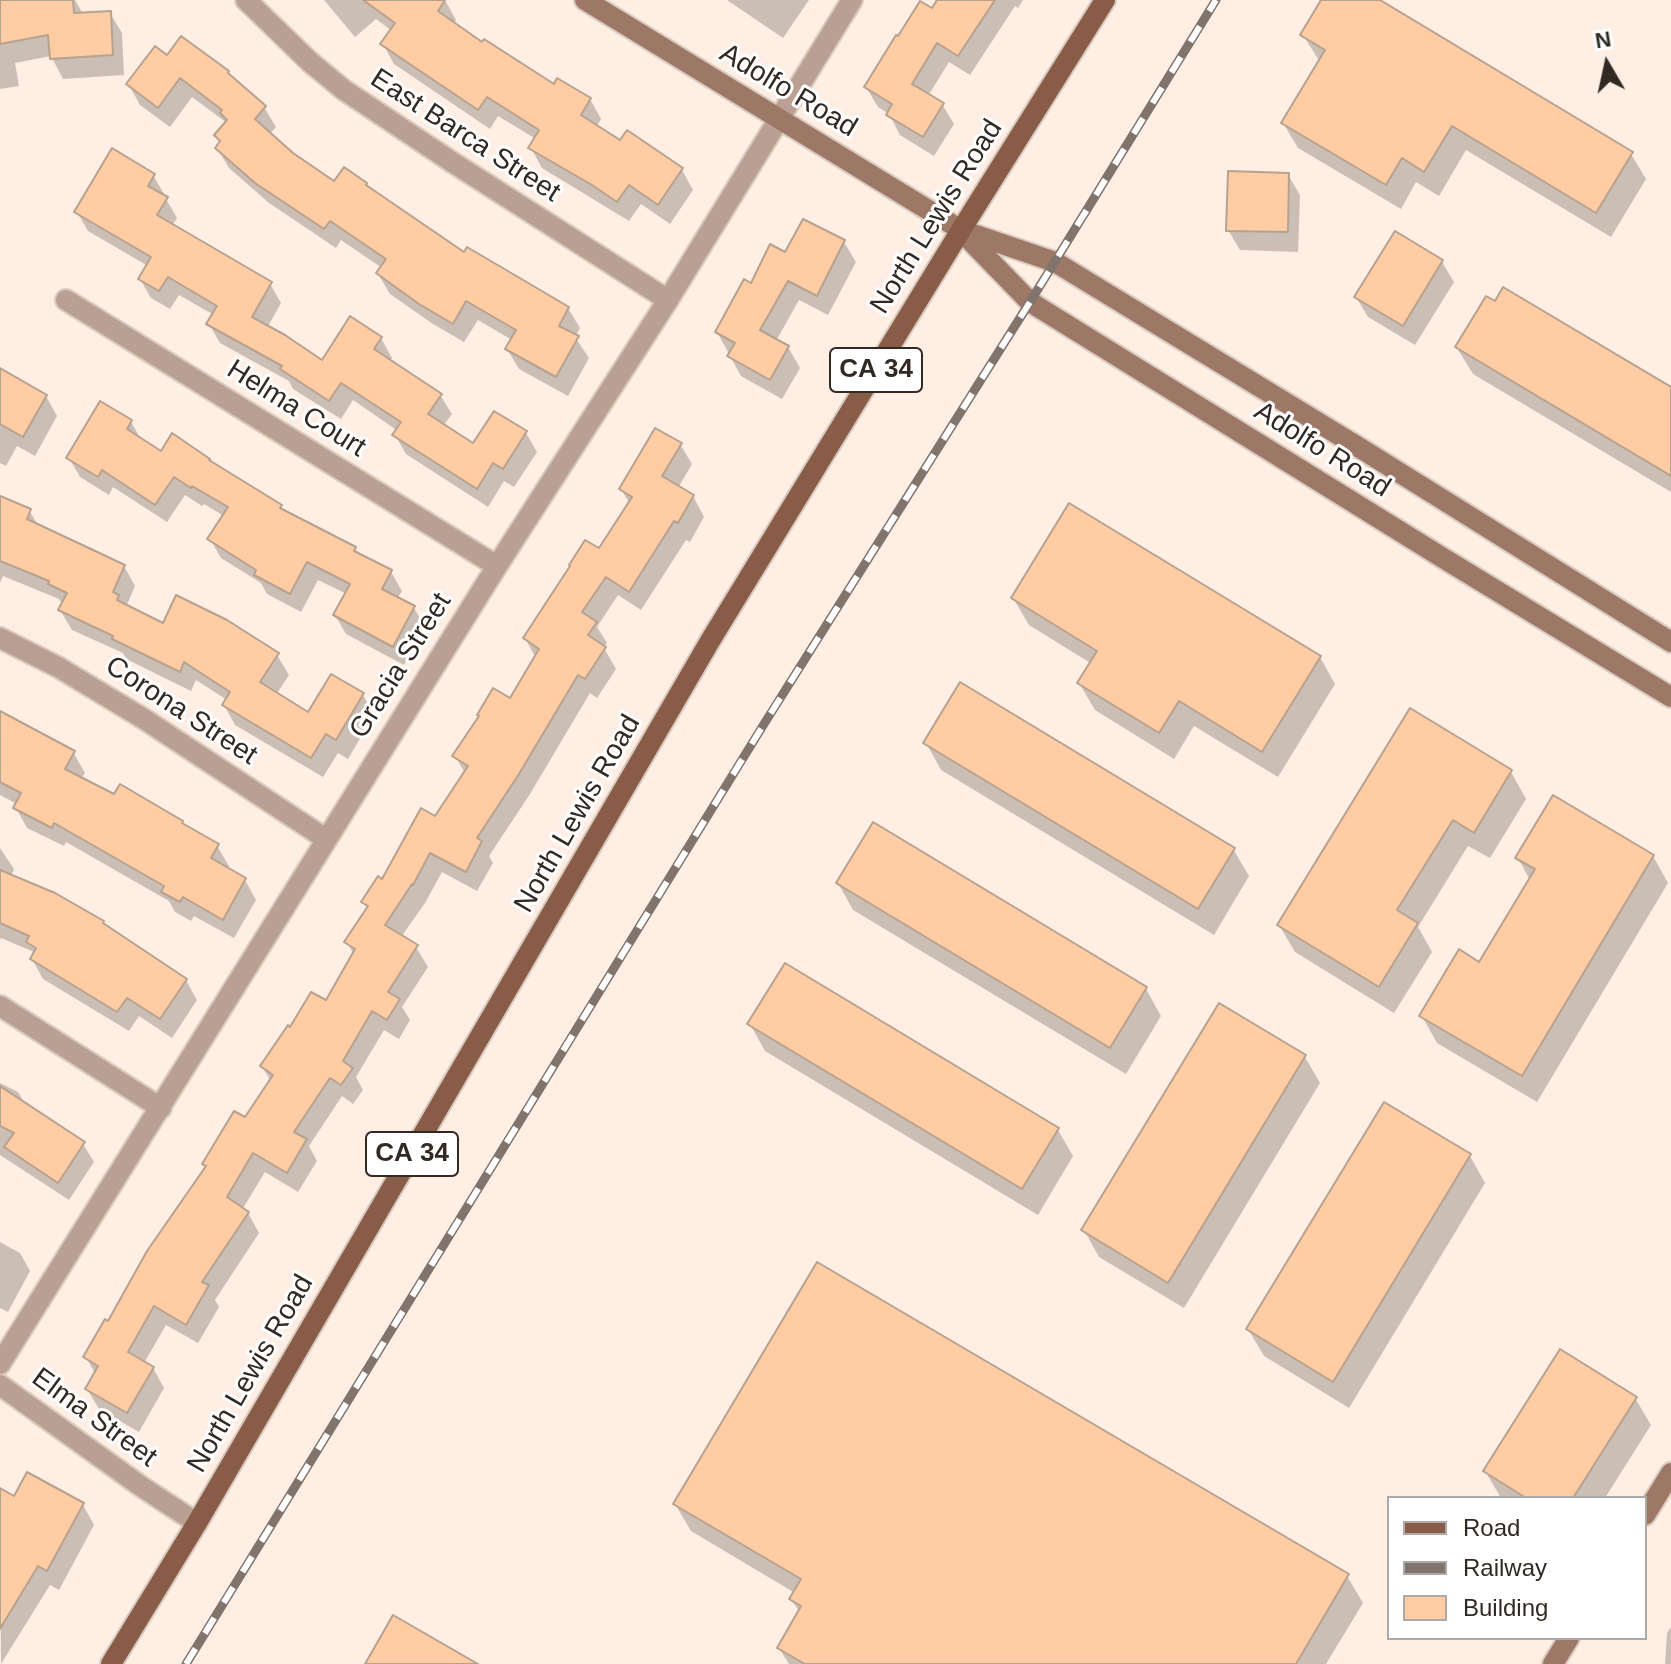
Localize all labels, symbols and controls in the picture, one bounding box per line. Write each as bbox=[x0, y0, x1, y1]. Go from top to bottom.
north arrow bbox=[1567, 24, 1647, 104]
text: N bbox=[1593, 26, 1613, 53]
street label: Adolfo Road bbox=[713, 37, 863, 145]
street label: East Barca Street bbox=[364, 62, 566, 210]
street label: North Lewis Road bbox=[864, 114, 1010, 320]
road number: CA 34 bbox=[830, 348, 922, 392]
street label: Helma Court bbox=[220, 353, 372, 465]
street label: Adolfo Road bbox=[1248, 395, 1396, 505]
street label: Gracia Street bbox=[343, 587, 459, 745]
street label: Corona Street bbox=[99, 649, 263, 773]
street label: North Lewis Road bbox=[508, 709, 648, 919]
road number: CA 34 bbox=[366, 1132, 458, 1176]
street label: North Lewis Road bbox=[181, 1269, 321, 1479]
street label: Elma Street bbox=[25, 1361, 163, 1475]
legend bbox=[1387, 1496, 1647, 1640]
text: Road bbox=[1463, 1514, 1520, 1541]
text: Railway bbox=[1463, 1554, 1547, 1581]
text: Building bbox=[1463, 1594, 1548, 1621]

